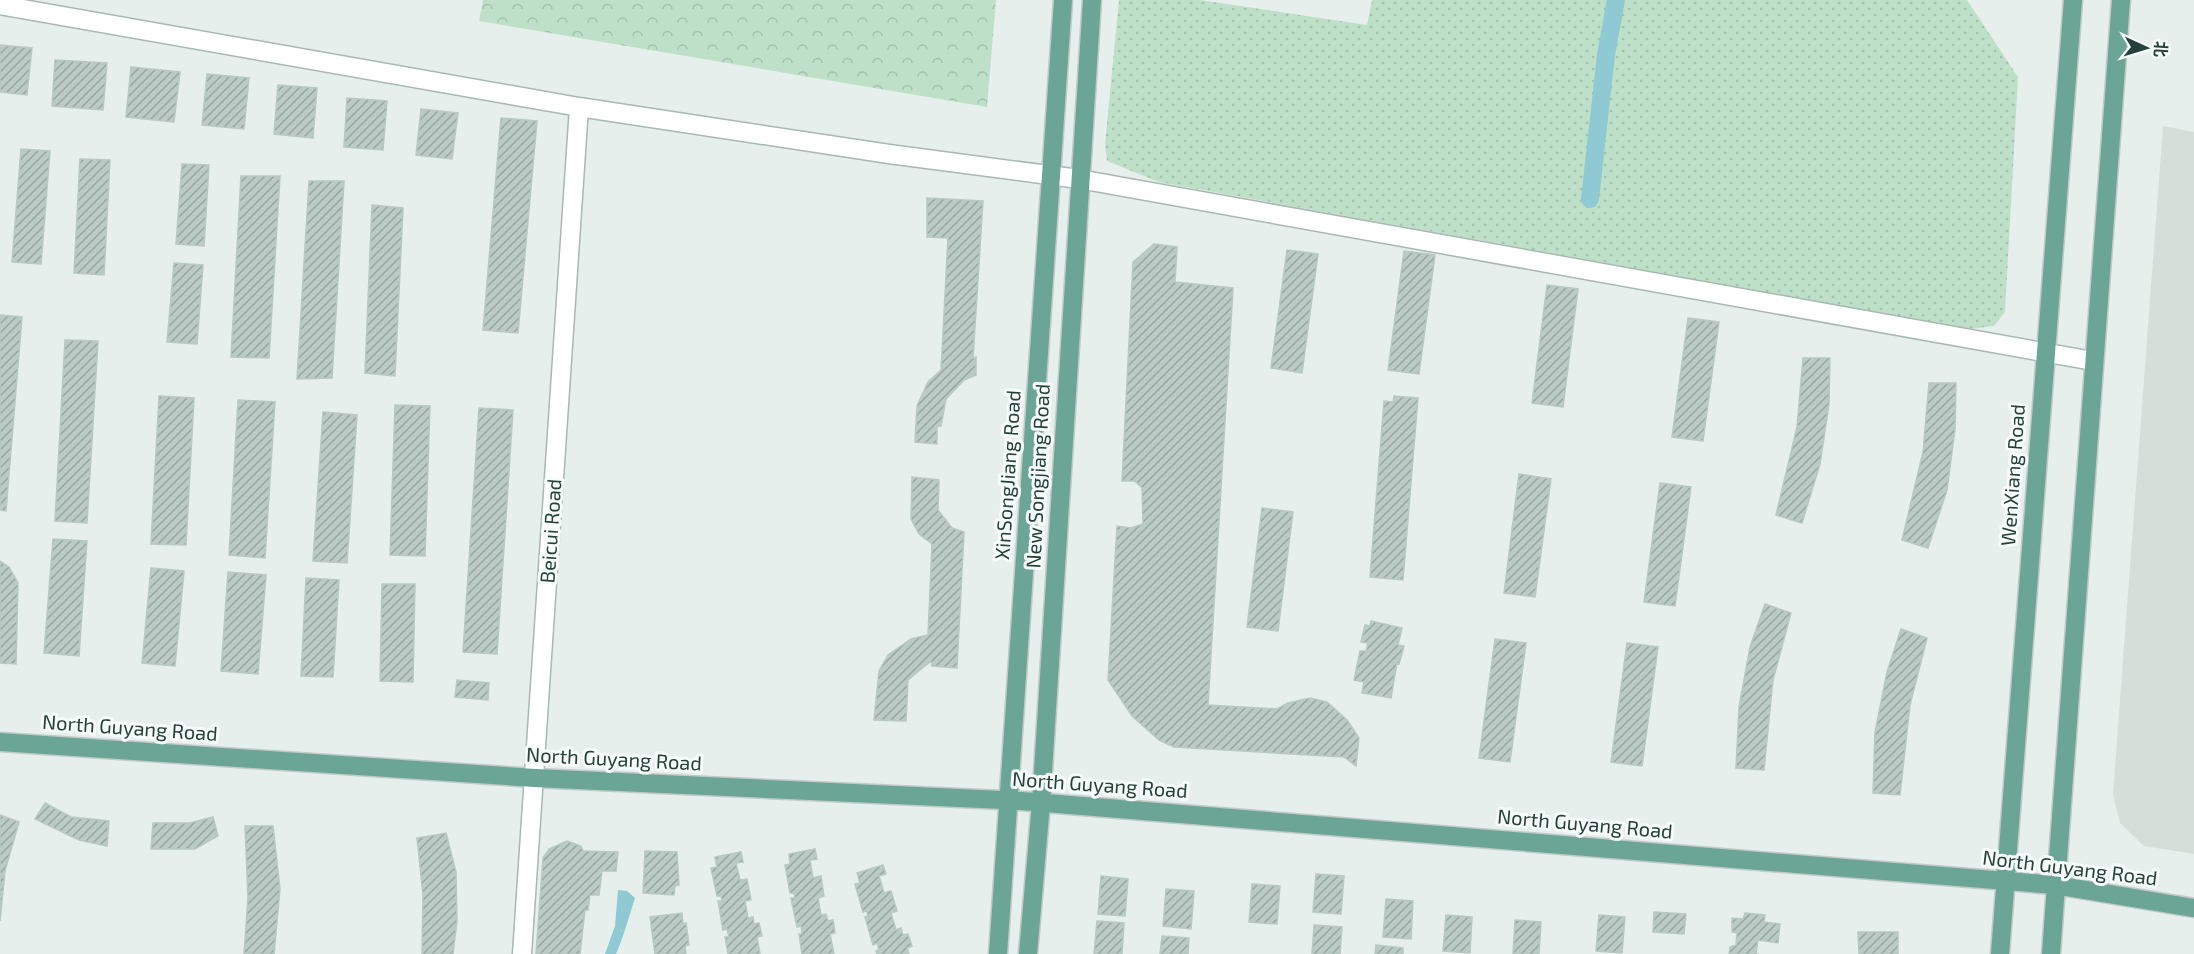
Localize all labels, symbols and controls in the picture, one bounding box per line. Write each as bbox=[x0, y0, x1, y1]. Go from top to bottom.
north arrow bbox=[2116, 18, 2176, 78]
text: 北 bbox=[2151, 40, 2171, 58]
street label: New Songjiang Road bbox=[1020, 383, 1054, 569]
street label: XinSongJiang Road bbox=[989, 389, 1025, 561]
street label: WenXiang Road bbox=[1995, 403, 2029, 547]
street label: Beicui Road bbox=[534, 478, 566, 584]
street label: North Guyang Road bbox=[41, 709, 219, 745]
street label: North Guyang Road bbox=[526, 741, 703, 775]
street label: North Guyang Road bbox=[1011, 766, 1189, 802]
street label: North Guyang Road bbox=[1496, 803, 1674, 843]
street label: North Guyang Road bbox=[1981, 844, 2159, 890]

